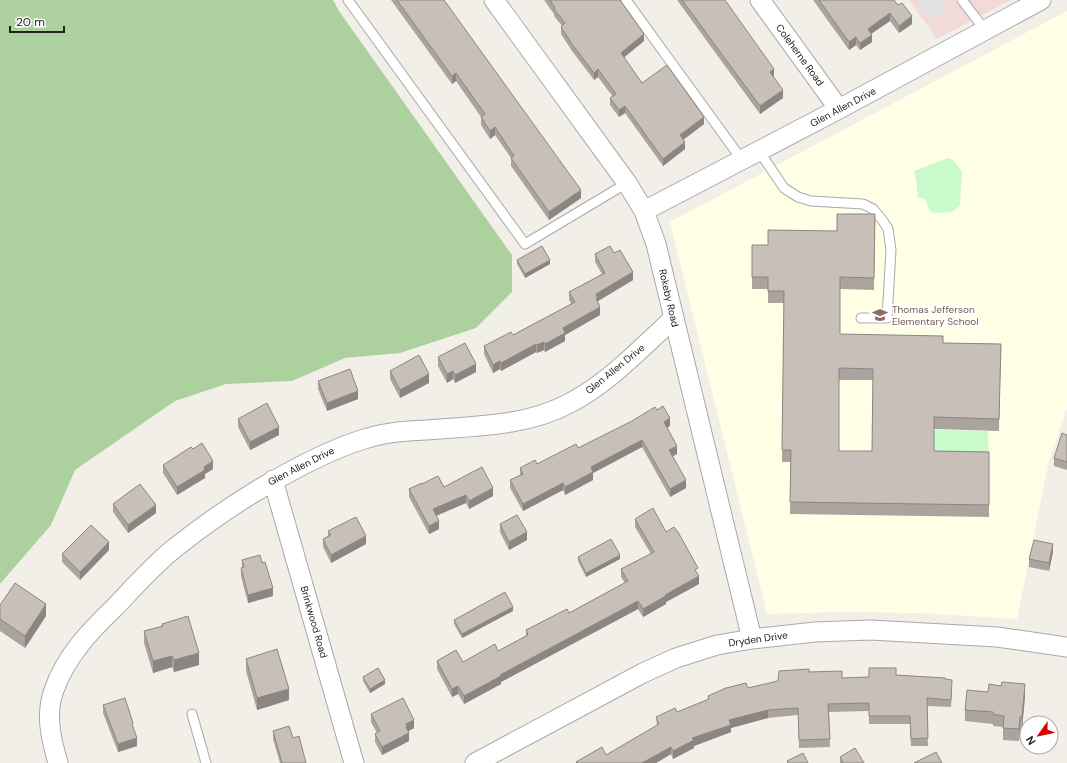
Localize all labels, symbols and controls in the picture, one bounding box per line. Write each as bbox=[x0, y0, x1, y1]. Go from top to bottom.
scale bar bbox=[10, 8, 64, 34]
text: 20 m bbox=[16, 14, 45, 30]
street label: Coleherne Road bbox=[773, 21, 827, 89]
street label: Glen Allen Drive bbox=[808, 84, 878, 130]
street label: Rokeby Road bbox=[656, 268, 682, 328]
place label: Thomas Jefferson Elementary School bbox=[892, 303, 979, 328]
school or university icon: Thomas Jefferson Elementary School bbox=[871, 306, 889, 324]
street label: Glen Allen Drive bbox=[583, 341, 648, 397]
street label: Glen Allen Drive bbox=[266, 444, 337, 488]
street label: Brinkwood Road bbox=[297, 584, 331, 660]
street label: Dryden Drive bbox=[728, 628, 789, 650]
north arrow bbox=[1019, 715, 1059, 755]
text: N bbox=[1023, 733, 1039, 748]

